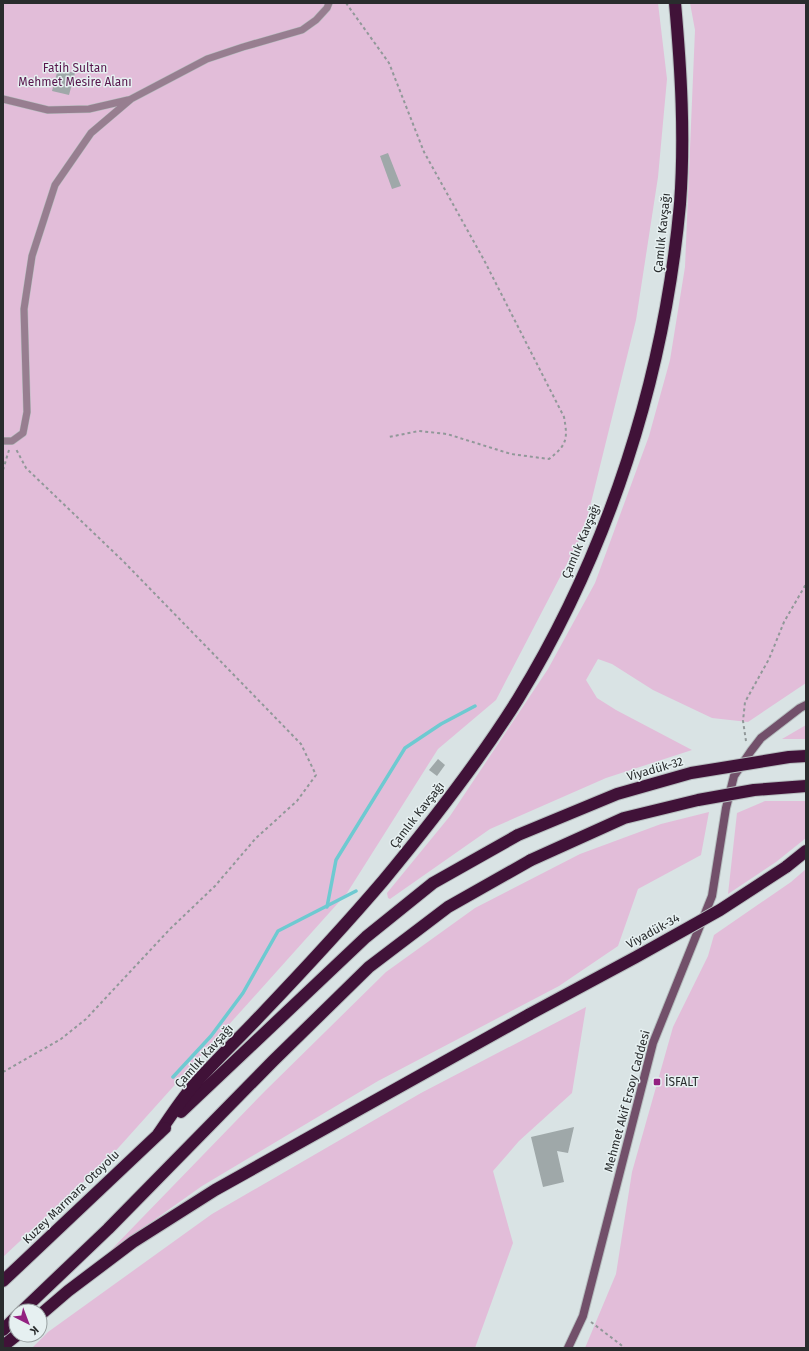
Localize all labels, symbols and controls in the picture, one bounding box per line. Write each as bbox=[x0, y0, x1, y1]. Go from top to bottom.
park label: Fatih Sultan Mehmet Mesire Alanı bbox=[18, 61, 132, 89]
street label: Çamlık Kavşağı bbox=[651, 192, 673, 274]
street label: Çamlık Kavşağı bbox=[559, 501, 603, 581]
street label: Viyadük-32 bbox=[625, 754, 685, 784]
street label: Çamlık Kavşağı bbox=[387, 779, 447, 851]
street label: Viyadük-34 bbox=[624, 910, 683, 951]
street label: Çamlık Kavşağı bbox=[172, 1021, 236, 1091]
street label: Mehmet Akif Ersoy Caddesi bbox=[601, 1029, 653, 1173]
place label: İSFALT bbox=[665, 1074, 699, 1089]
marker: İSFALT bbox=[652, 1077, 662, 1087]
street label: Kuzey Marmara Otoyolu bbox=[20, 1147, 122, 1247]
north arrow bbox=[8, 1303, 48, 1343]
text: K bbox=[27, 1323, 41, 1338]

